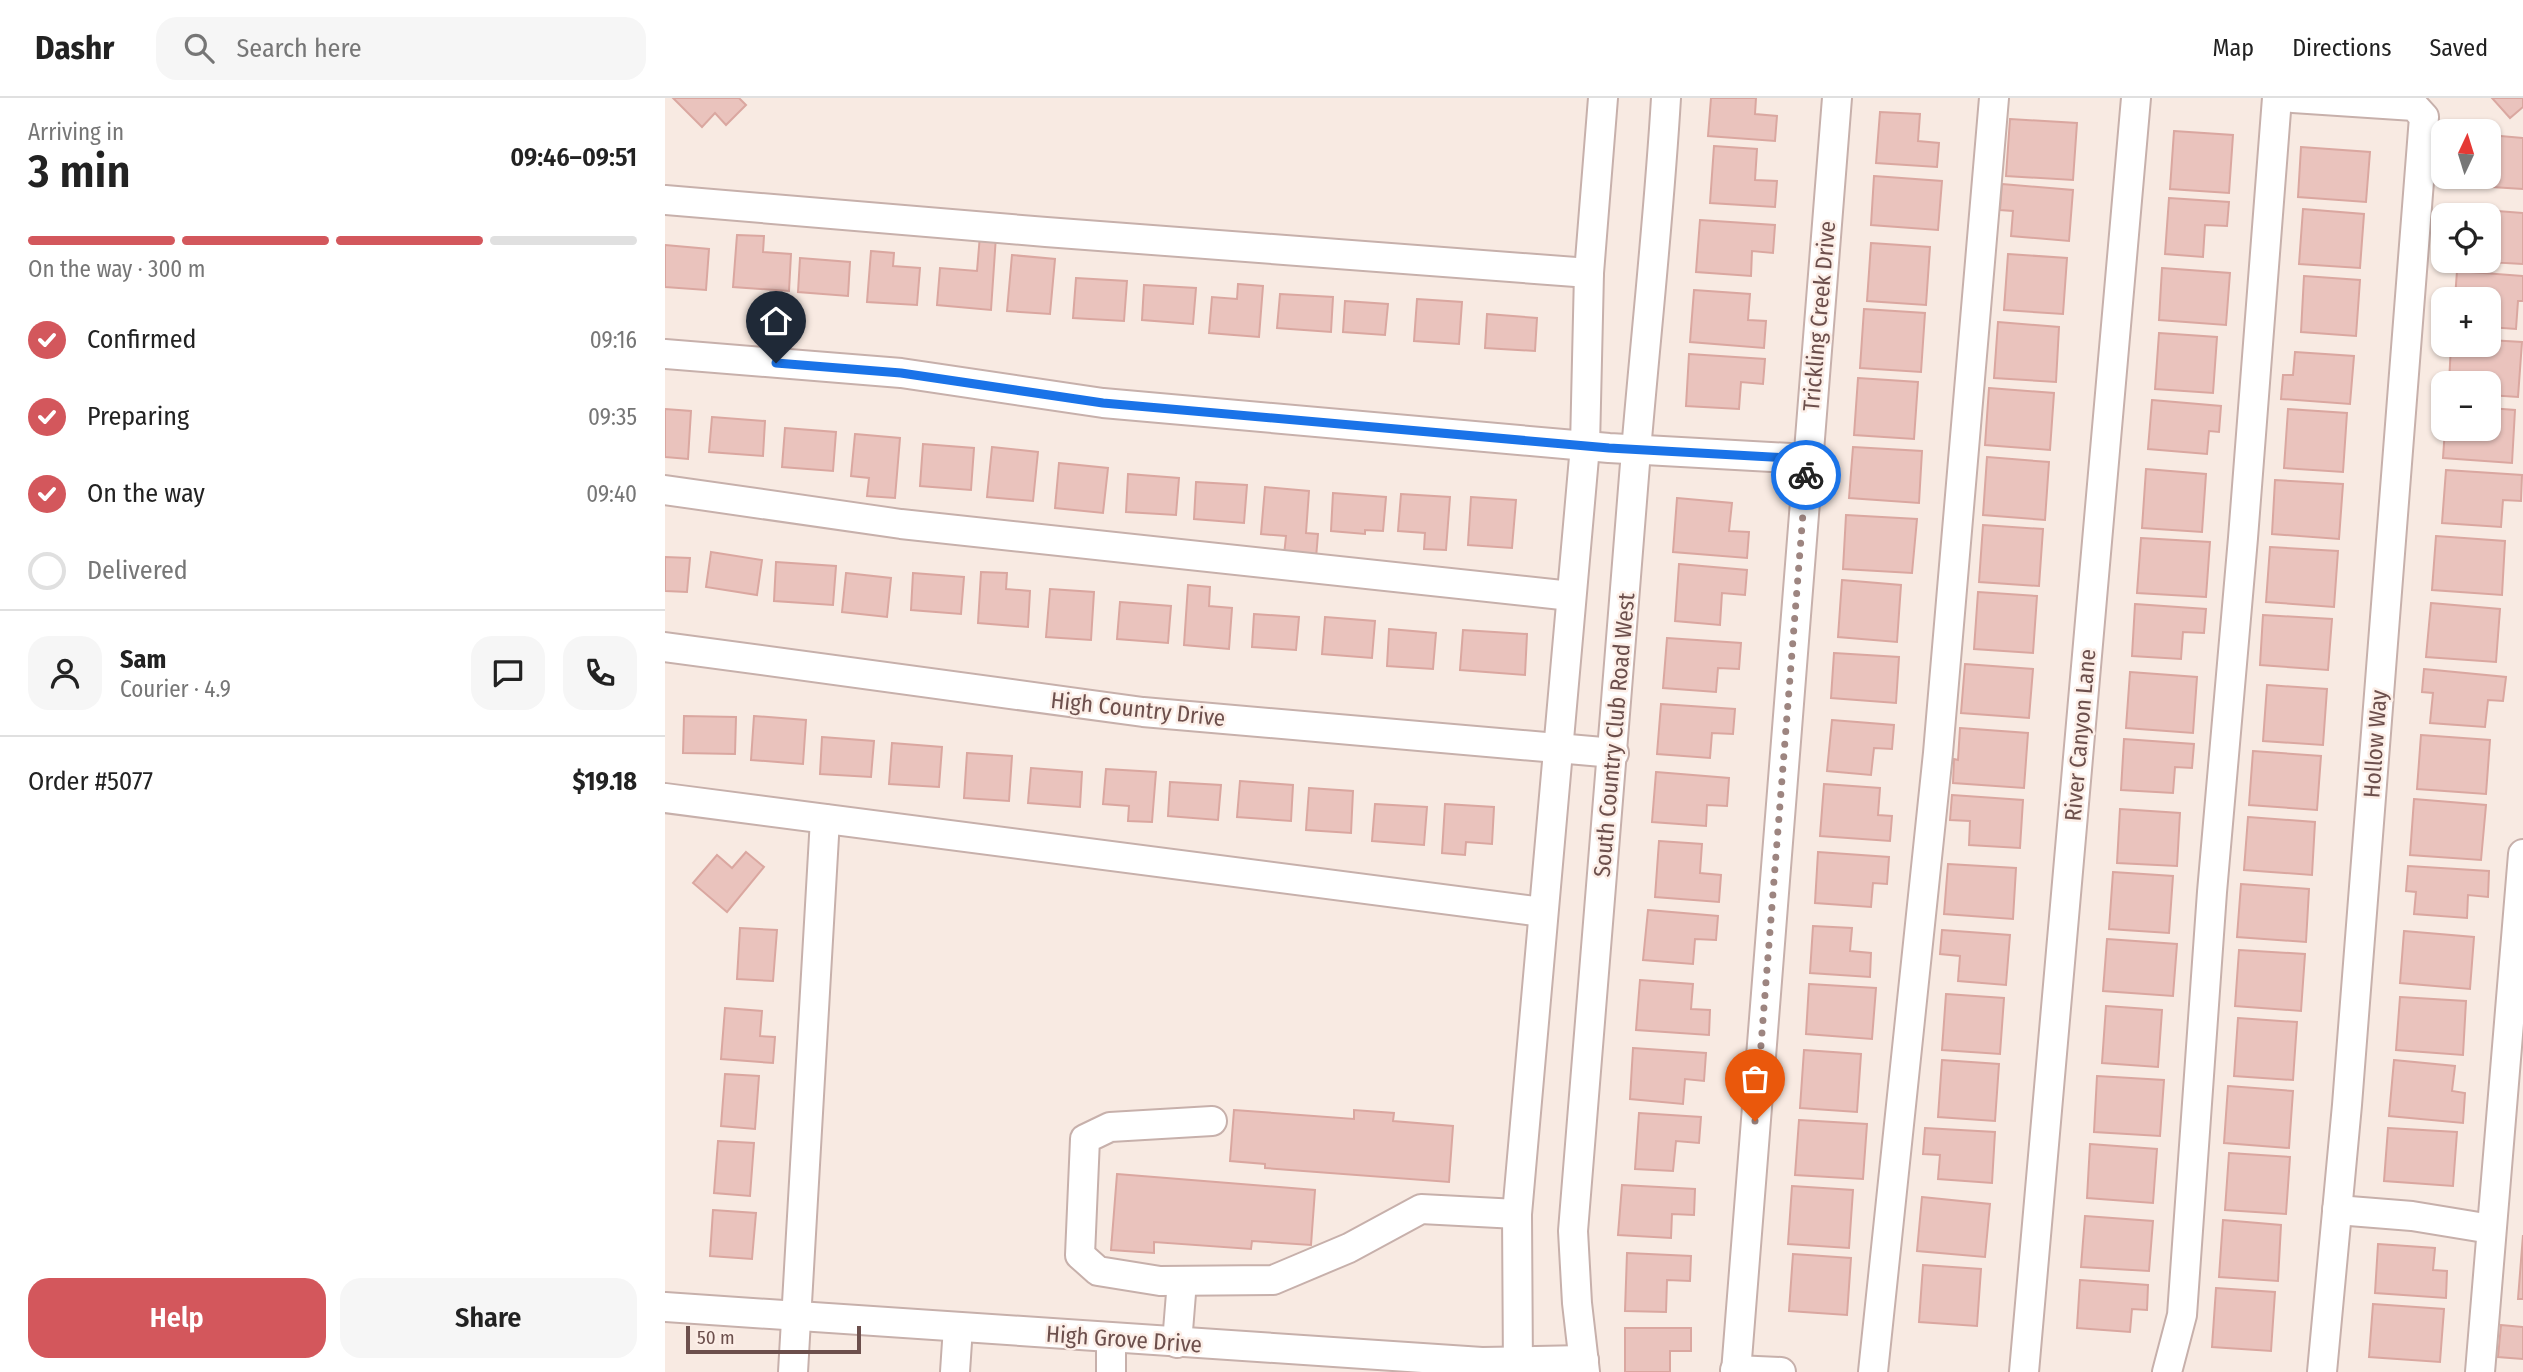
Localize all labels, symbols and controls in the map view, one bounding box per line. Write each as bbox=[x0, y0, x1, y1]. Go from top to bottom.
search box bbox=[156, 17, 646, 80]
text: Dashr bbox=[35, 28, 114, 68]
icon: search bbox=[180, 29, 218, 67]
text: Search here bbox=[236, 33, 362, 64]
text: Map bbox=[2213, 34, 2254, 62]
text: Directions bbox=[2292, 34, 2391, 62]
text: Saved bbox=[2429, 34, 2488, 62]
text: Arriving in bbox=[28, 118, 124, 146]
north arrow bbox=[2431, 119, 2501, 189]
map controls bbox=[2431, 119, 2501, 441]
text: 09:46–09:51 bbox=[510, 142, 637, 173]
text: 3 min bbox=[28, 144, 131, 199]
button: locate bbox=[2431, 203, 2501, 273]
street label: Trickling Creek Drive bbox=[1797, 220, 1841, 412]
text: On the way · 300 m bbox=[28, 255, 205, 283]
button: + bbox=[2431, 287, 2501, 357]
pin bbox=[746, 291, 806, 363]
icon: home bbox=[757, 302, 795, 340]
icon: check bbox=[28, 321, 66, 359]
text: Confirmed bbox=[87, 324, 197, 355]
text: 09:16 bbox=[590, 326, 637, 354]
button: − bbox=[2431, 371, 2501, 441]
icon: check bbox=[28, 398, 66, 436]
text: Preparing bbox=[87, 401, 189, 432]
text: 09:35 bbox=[588, 403, 637, 431]
courier bbox=[1771, 440, 1841, 510]
icon: bike bbox=[1787, 456, 1825, 494]
icon: check bbox=[28, 475, 66, 513]
text: On the way bbox=[87, 478, 205, 509]
text: 09:40 bbox=[586, 480, 637, 508]
text: Delivered bbox=[87, 555, 188, 586]
street label: South Country Club Road West bbox=[1588, 591, 1640, 878]
button: person bbox=[28, 636, 102, 710]
button: chat bbox=[471, 636, 545, 710]
button: phone bbox=[563, 636, 637, 710]
text: Sam bbox=[120, 644, 166, 675]
street label: River Canyon Lane bbox=[2059, 648, 2101, 822]
text: Courier · 4.9 bbox=[120, 675, 231, 703]
street label: High Country Drive bbox=[1049, 686, 1227, 732]
street label: Hollow Way bbox=[2357, 688, 2393, 799]
text: Order #5077 bbox=[28, 766, 153, 797]
text: $19.18 bbox=[572, 766, 637, 797]
pin bbox=[1725, 1049, 1785, 1121]
icon: bag bbox=[1736, 1060, 1774, 1098]
button: Help bbox=[28, 1278, 326, 1358]
button: Share bbox=[340, 1278, 637, 1358]
street label: High Grove Drive bbox=[1045, 1320, 1203, 1358]
scale bar bbox=[686, 1323, 861, 1355]
text: 50 m bbox=[697, 1326, 735, 1349]

